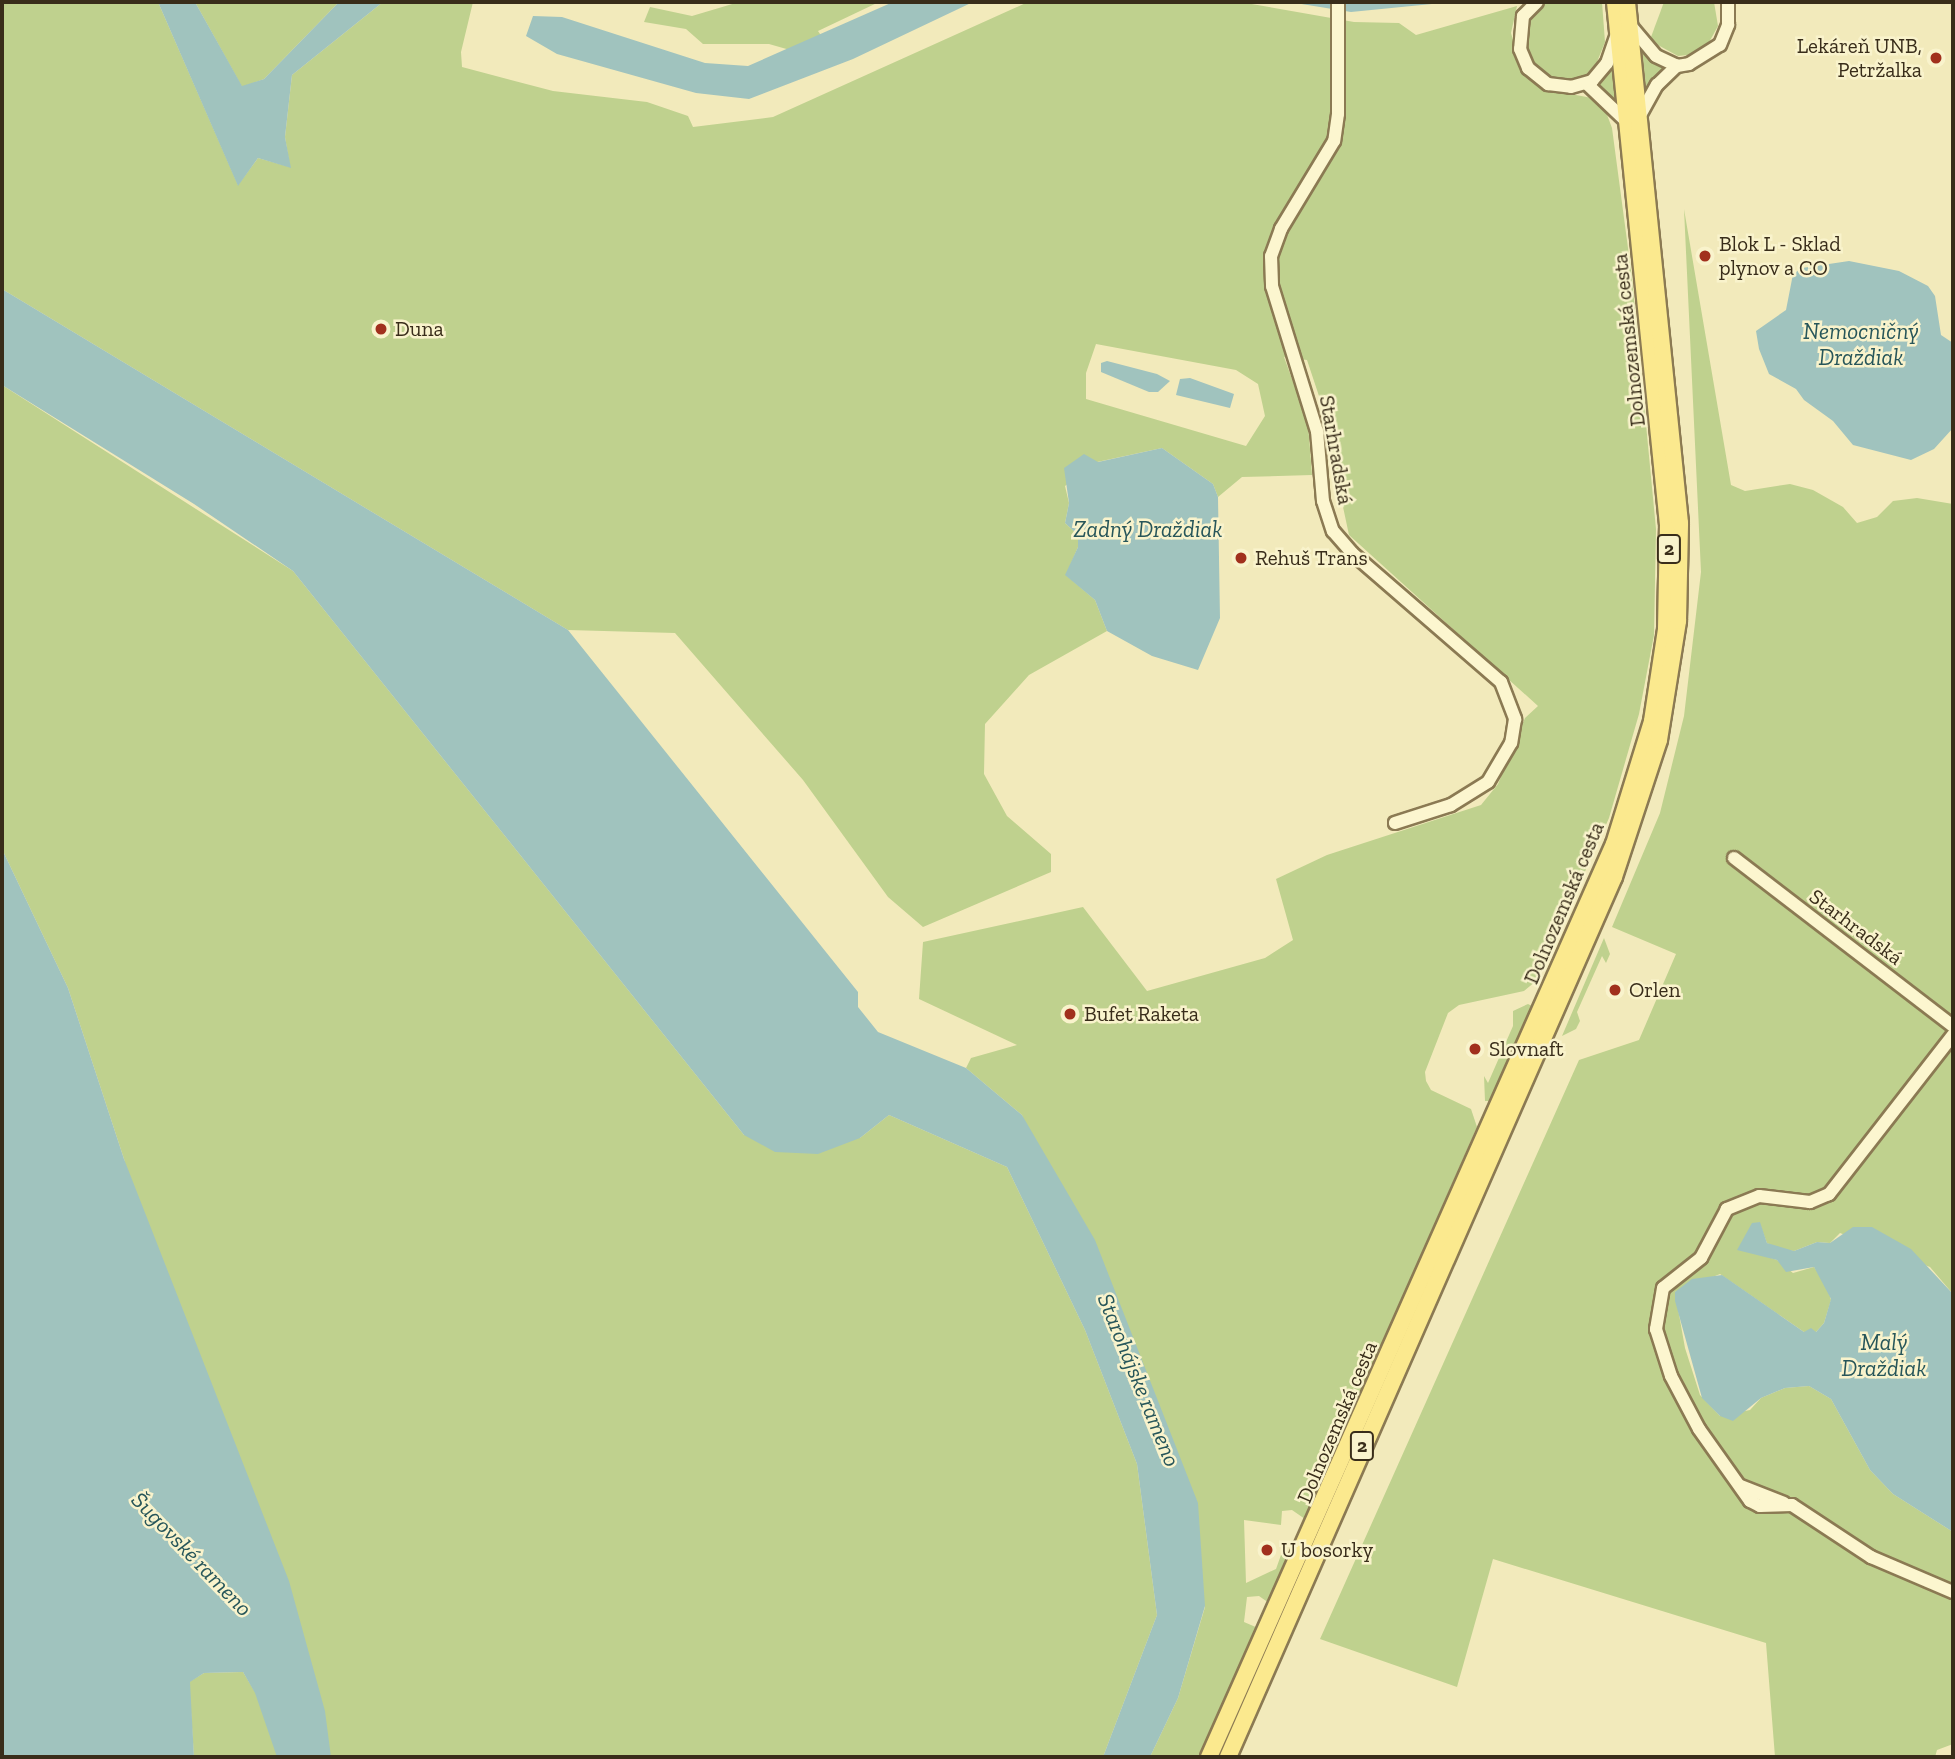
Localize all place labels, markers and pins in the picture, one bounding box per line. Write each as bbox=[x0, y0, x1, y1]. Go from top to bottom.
place label: Lekáreň UNB, Petržalka bbox=[1797, 33, 1922, 83]
marker: Lekáreň UNB, Petržalka bbox=[1928, 50, 1944, 66]
place label: Blok L - Sklad plynov a CO bbox=[1719, 231, 1841, 281]
marker: Blok L - Sklad plynov a CO bbox=[1697, 248, 1713, 264]
place label: Duna bbox=[395, 316, 444, 342]
marker: Duna bbox=[373, 321, 389, 337]
place label: Rehuš Trans bbox=[1255, 545, 1368, 571]
marker: Rehuš Trans bbox=[1233, 550, 1249, 566]
place label: Orlen bbox=[1629, 977, 1680, 1003]
marker: Orlen bbox=[1607, 982, 1623, 998]
place label: Bufet Raketa bbox=[1084, 1001, 1199, 1027]
marker: Bufet Raketa bbox=[1062, 1006, 1078, 1022]
place label: Slovnaft bbox=[1489, 1036, 1564, 1062]
marker: Slovnaft bbox=[1467, 1041, 1483, 1057]
place label: U bosorky bbox=[1281, 1537, 1373, 1563]
marker: U bosorky bbox=[1259, 1542, 1275, 1558]

